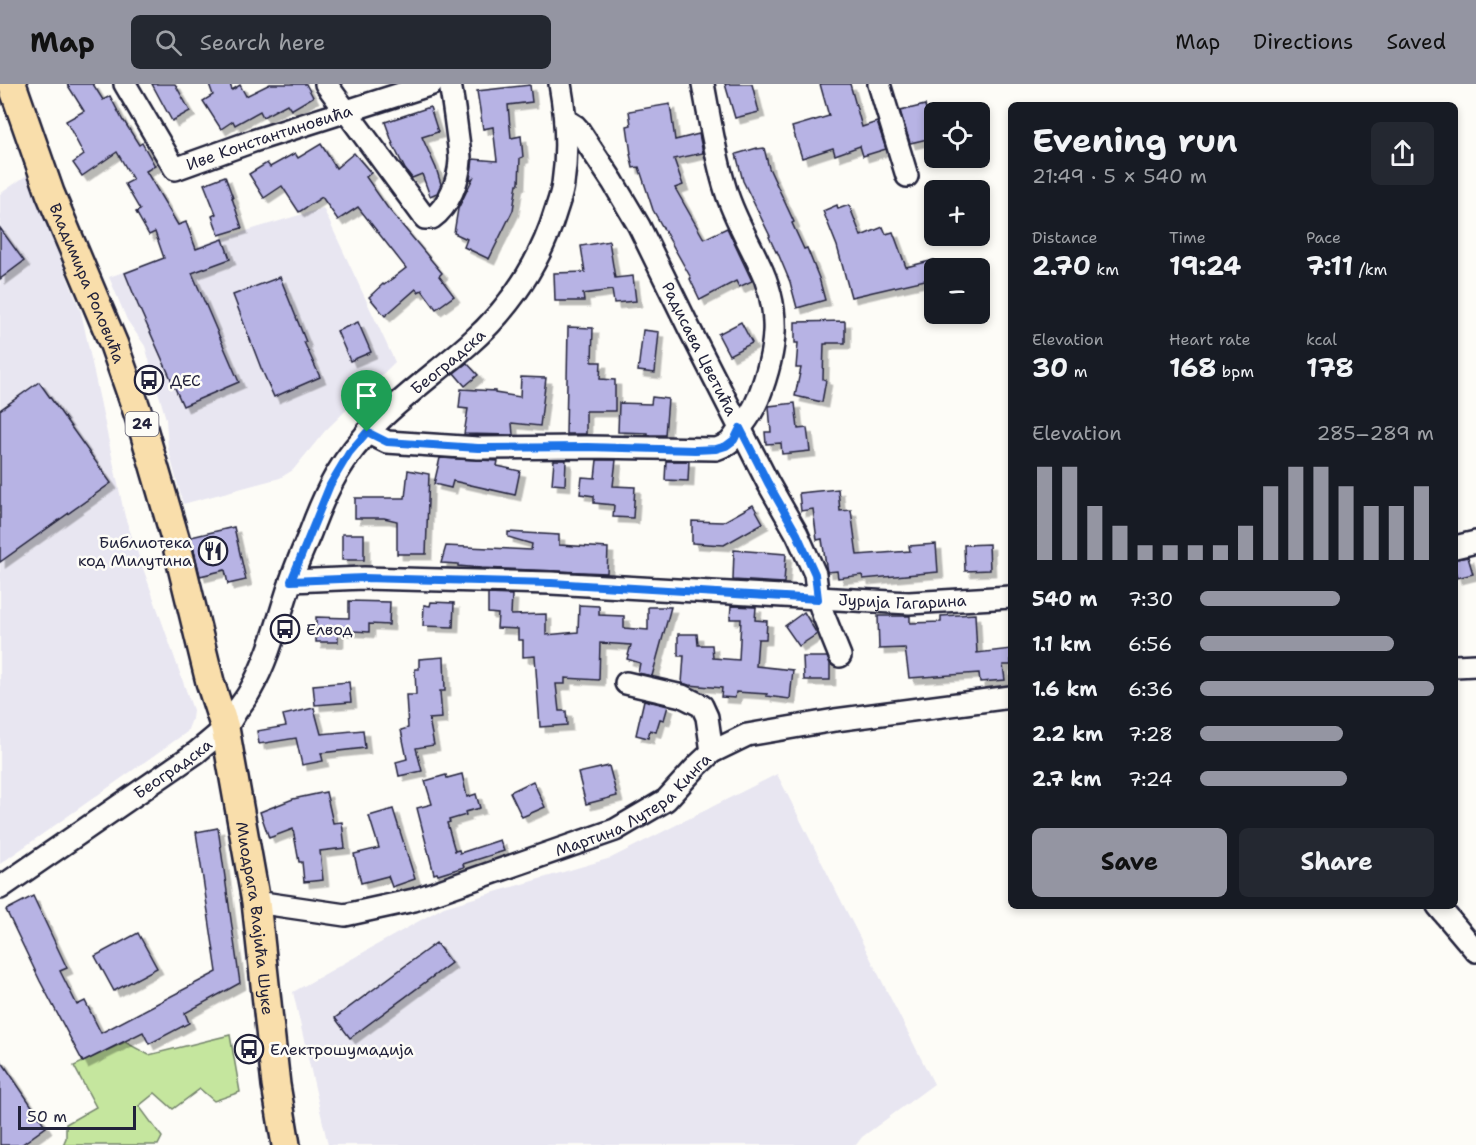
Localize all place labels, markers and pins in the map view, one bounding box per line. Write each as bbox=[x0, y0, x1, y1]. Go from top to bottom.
bus stop icon: ДЕС bbox=[133, 364, 165, 396]
place label: ДЕС bbox=[170, 370, 201, 391]
pin bbox=[341, 370, 392, 432]
place label: Библиотека код Милутина bbox=[78, 532, 192, 571]
restaurant icon: Библиотека код Милутина bbox=[197, 535, 229, 567]
bus stop icon: Елвод bbox=[269, 613, 301, 645]
place label: Елвод bbox=[306, 619, 353, 640]
bus stop icon: Електрошумадија bbox=[233, 1033, 265, 1065]
place label: Електрошумадија bbox=[270, 1039, 413, 1060]

